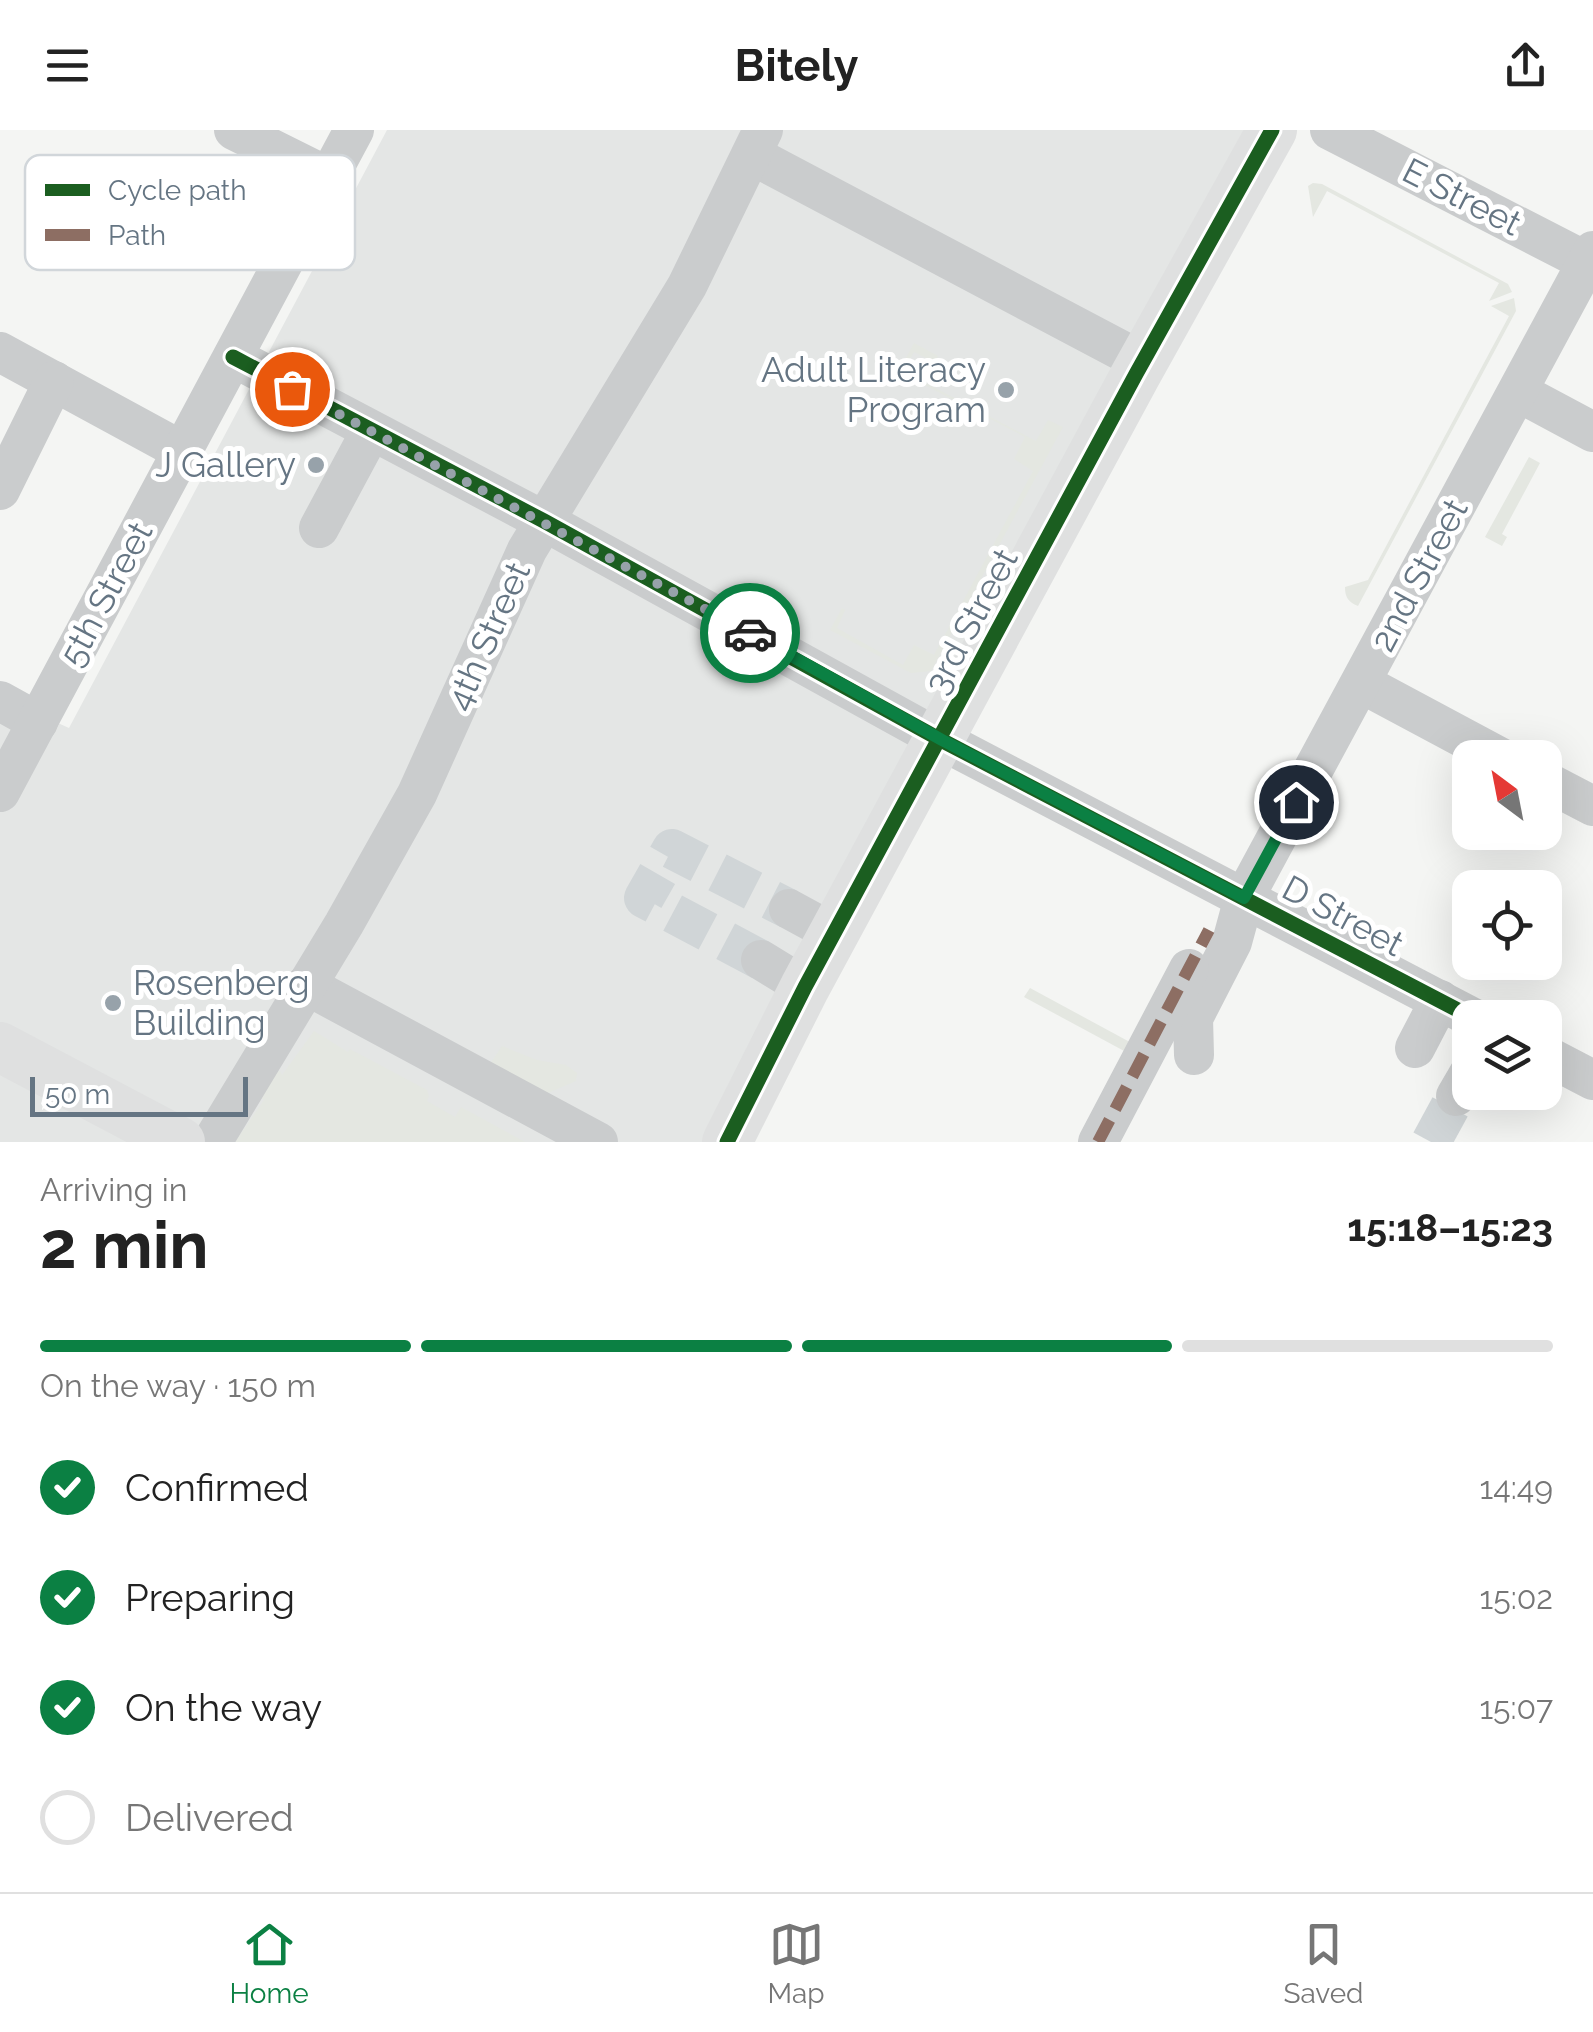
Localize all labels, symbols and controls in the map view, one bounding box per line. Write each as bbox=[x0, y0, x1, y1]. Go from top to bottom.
icon: menu bbox=[40, 38, 95, 93]
icon: share bbox=[1498, 38, 1553, 93]
text: Bitely bbox=[735, 39, 858, 92]
street label: E Street bbox=[1396, 149, 1528, 244]
legend bbox=[25, 155, 355, 270]
text: Cycle path bbox=[108, 174, 247, 207]
text: Path bbox=[108, 219, 166, 252]
pin bbox=[250, 347, 335, 432]
place label: Adult Literacy Program bbox=[761, 349, 986, 430]
icon: bag bbox=[265, 362, 320, 417]
marker: Adult Literacy Program bbox=[995, 379, 1017, 401]
place label: J Gallery bbox=[155, 444, 296, 485]
marker: J Gallery bbox=[305, 454, 327, 476]
street label: 2nd Street bbox=[1361, 491, 1476, 658]
street label: 5th Street bbox=[51, 515, 161, 673]
street label: 3rd Street bbox=[915, 541, 1026, 700]
street label: 4th Street bbox=[437, 555, 538, 716]
courier bbox=[700, 583, 800, 683]
icon: car bbox=[723, 606, 778, 661]
north arrow bbox=[1452, 740, 1562, 850]
map controls bbox=[1452, 740, 1562, 1110]
pin bbox=[1254, 760, 1339, 845]
icon: home bbox=[1269, 775, 1324, 830]
street label: D Street bbox=[1276, 867, 1411, 965]
button: locate bbox=[1452, 870, 1562, 980]
place label: Rosenberg Building bbox=[133, 962, 310, 1043]
marker: Rosenberg Building bbox=[102, 992, 124, 1014]
button: layers bbox=[1452, 1000, 1562, 1110]
scale bar bbox=[30, 1072, 248, 1116]
text: 50 m bbox=[45, 1078, 110, 1111]
text: Arriving in bbox=[40, 1171, 187, 1208]
text: 15:18–15:23 bbox=[1347, 1205, 1553, 1250]
text: 2 min bbox=[40, 1207, 209, 1283]
text: On the way · 150 m bbox=[40, 1367, 316, 1404]
icon: check bbox=[40, 1460, 95, 1515]
text: Confirmed bbox=[125, 1465, 309, 1510]
text: 14:49 bbox=[1480, 1469, 1553, 1506]
icon: check bbox=[40, 1570, 95, 1625]
text: Preparing bbox=[125, 1575, 295, 1620]
text: 15:02 bbox=[1480, 1579, 1553, 1616]
icon: check bbox=[40, 1680, 95, 1735]
text: On the way bbox=[125, 1685, 322, 1730]
text: 15:07 bbox=[1479, 1689, 1553, 1726]
text: Delivered bbox=[125, 1795, 294, 1840]
tab: Home bbox=[229, 1917, 309, 2010]
tab: Map bbox=[768, 1917, 825, 2010]
tab: Saved bbox=[1283, 1917, 1364, 2010]

